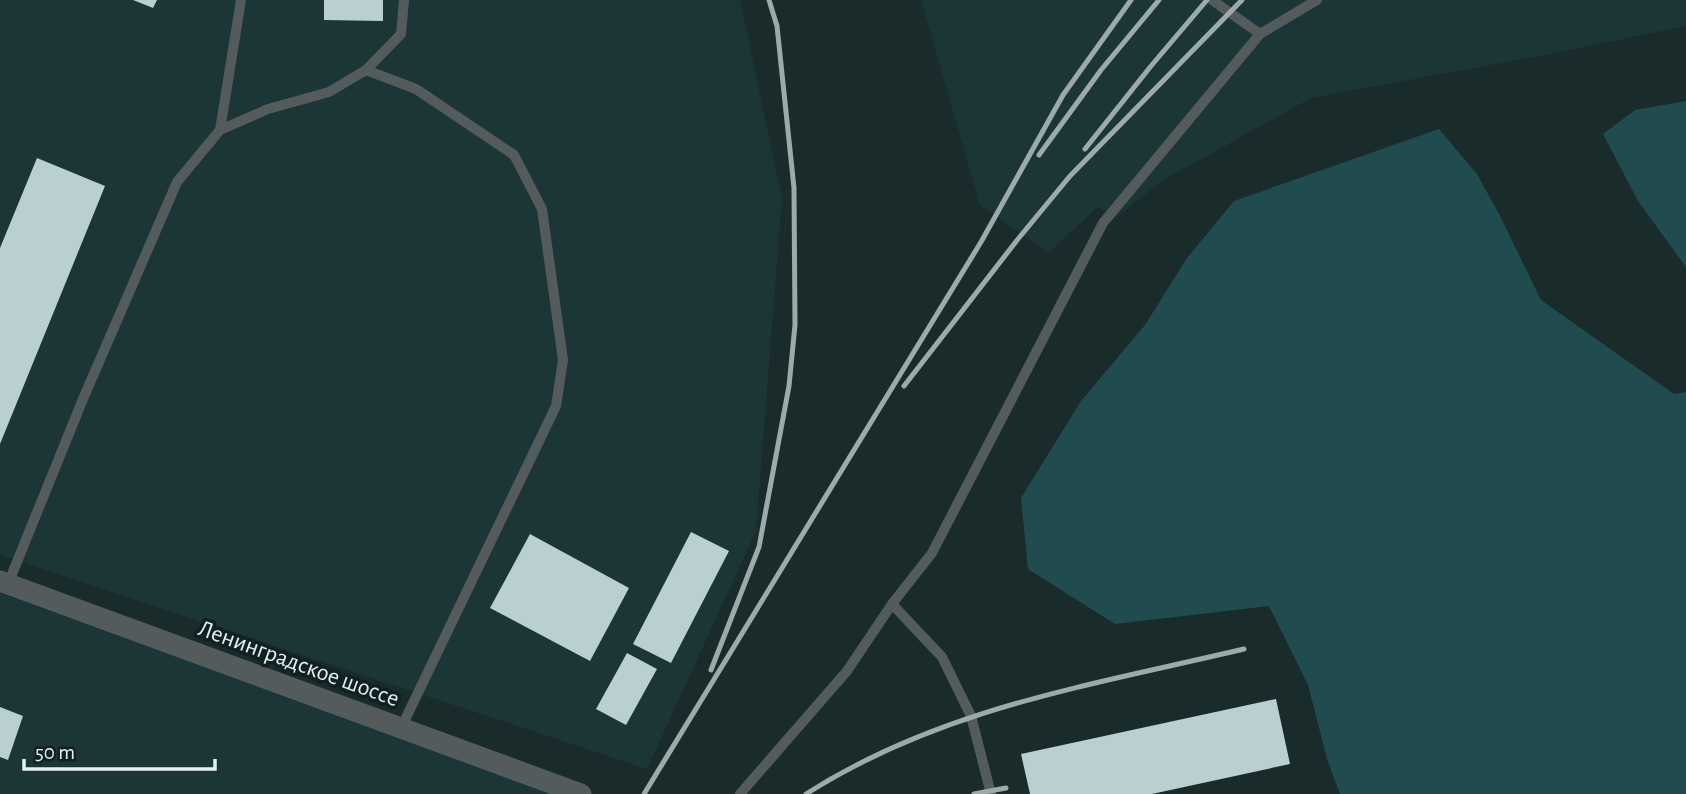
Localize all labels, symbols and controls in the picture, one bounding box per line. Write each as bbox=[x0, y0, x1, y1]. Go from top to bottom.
street label: Ленинградское шоссе bbox=[195, 616, 402, 711]
scale bar bbox=[24, 728, 215, 772]
text: 50 m bbox=[35, 742, 75, 763]

